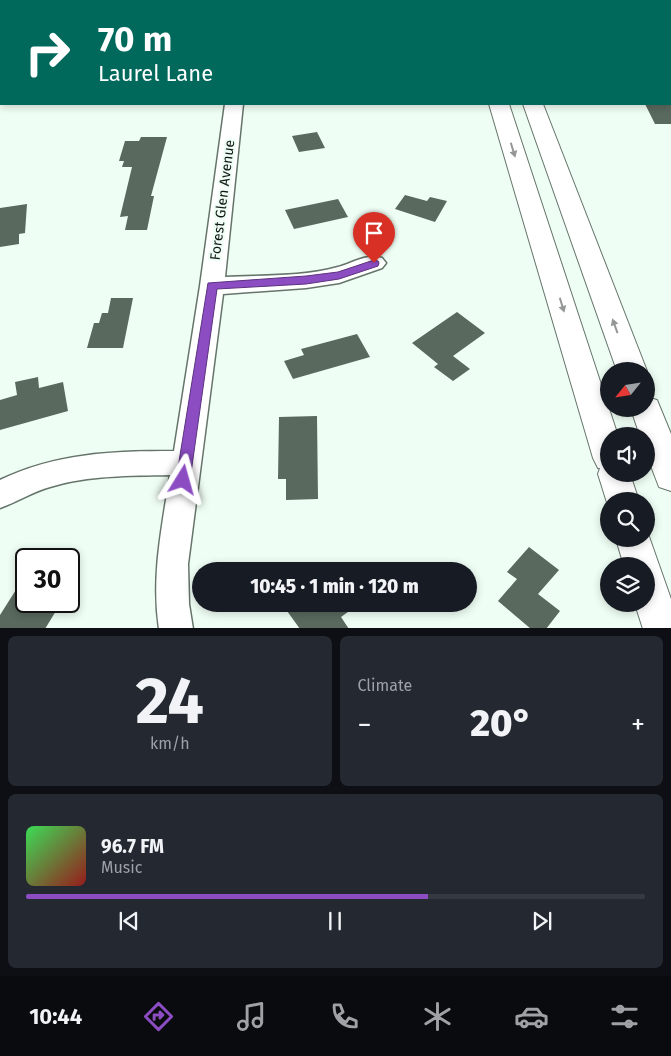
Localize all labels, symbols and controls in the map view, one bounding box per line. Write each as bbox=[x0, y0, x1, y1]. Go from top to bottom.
text: 70 m bbox=[98, 18, 172, 60]
icon: right bbox=[15, 20, 80, 85]
text: Laurel Lane bbox=[98, 60, 213, 87]
street label: Forest Glen Avenue bbox=[207, 139, 238, 261]
one-way arrow bbox=[510, 143, 518, 158]
pin bbox=[353, 212, 395, 263]
icon: arrive bbox=[360, 219, 388, 247]
one-way arrow bbox=[558, 298, 566, 313]
one-way arrow bbox=[611, 318, 618, 333]
north arrow bbox=[600, 362, 655, 418]
map controls bbox=[600, 362, 655, 612]
button: sound bbox=[600, 427, 655, 482]
position arrow bbox=[156, 453, 208, 505]
button: search bbox=[600, 492, 655, 547]
speed limit sign: 30 bbox=[15, 548, 80, 613]
button: layers bbox=[600, 557, 655, 612]
text: 10:45 · 1 min · 120 m bbox=[250, 575, 419, 598]
text: 24 bbox=[136, 662, 204, 740]
text: Climate bbox=[358, 676, 412, 695]
text: 20° bbox=[470, 700, 532, 746]
text: − bbox=[358, 708, 372, 741]
text: + bbox=[631, 708, 645, 741]
text: km/h bbox=[150, 734, 190, 753]
text: 96.7 FM bbox=[101, 835, 164, 858]
text: Music bbox=[101, 858, 142, 877]
icon: previous bbox=[115, 907, 143, 935]
icon: pause bbox=[321, 907, 349, 935]
icon: next bbox=[528, 907, 556, 935]
icon: directions bbox=[141, 999, 176, 1034]
icon: music bbox=[234, 999, 269, 1034]
icon: phone bbox=[327, 999, 362, 1034]
icon: climate bbox=[420, 999, 455, 1034]
icon: car bbox=[514, 999, 549, 1034]
icon: filters bbox=[607, 999, 642, 1034]
text: 10:44 bbox=[29, 1003, 82, 1030]

